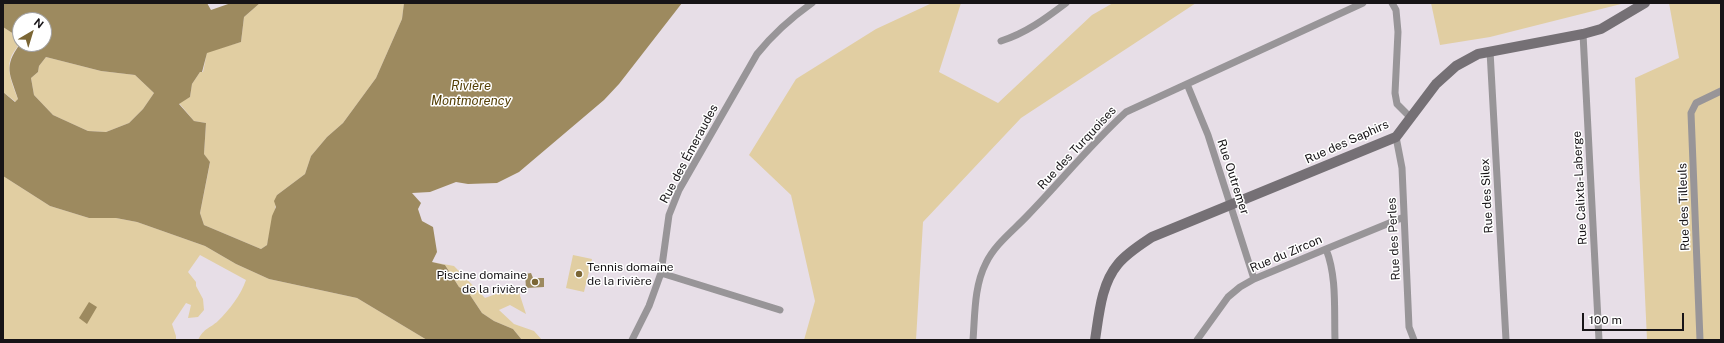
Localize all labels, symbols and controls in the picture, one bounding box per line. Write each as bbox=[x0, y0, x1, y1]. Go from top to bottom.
north arrow bbox=[12, 12, 52, 52]
text: N bbox=[32, 16, 46, 31]
water label: Rivière Montmorency bbox=[431, 78, 511, 109]
street label: Rue des Émeraudes bbox=[657, 102, 721, 206]
street label: Rue des Turquoises bbox=[1035, 103, 1119, 193]
street label: Rue des Saphirs bbox=[1303, 117, 1391, 167]
street label: Rue Calixta-Laberge bbox=[1570, 131, 1590, 245]
street label: Rue Outremer bbox=[1214, 137, 1252, 217]
street label: Rue des Silex bbox=[1478, 158, 1496, 234]
street label: Rue des Tilleuls bbox=[1675, 163, 1693, 251]
street label: Rue des Perles bbox=[1385, 197, 1403, 281]
street label: Rue du Zircon bbox=[1248, 232, 1324, 276]
place label: Tennis domaine de la rivière bbox=[587, 260, 674, 288]
place label: Piscine domaine de la rivière bbox=[436, 268, 527, 296]
marker: Tennis domaine de la rivière bbox=[574, 269, 584, 279]
marker: Piscine domaine de la rivière bbox=[530, 277, 540, 287]
scale bar bbox=[1584, 305, 1686, 331]
text: 100 m bbox=[1589, 313, 1622, 327]

